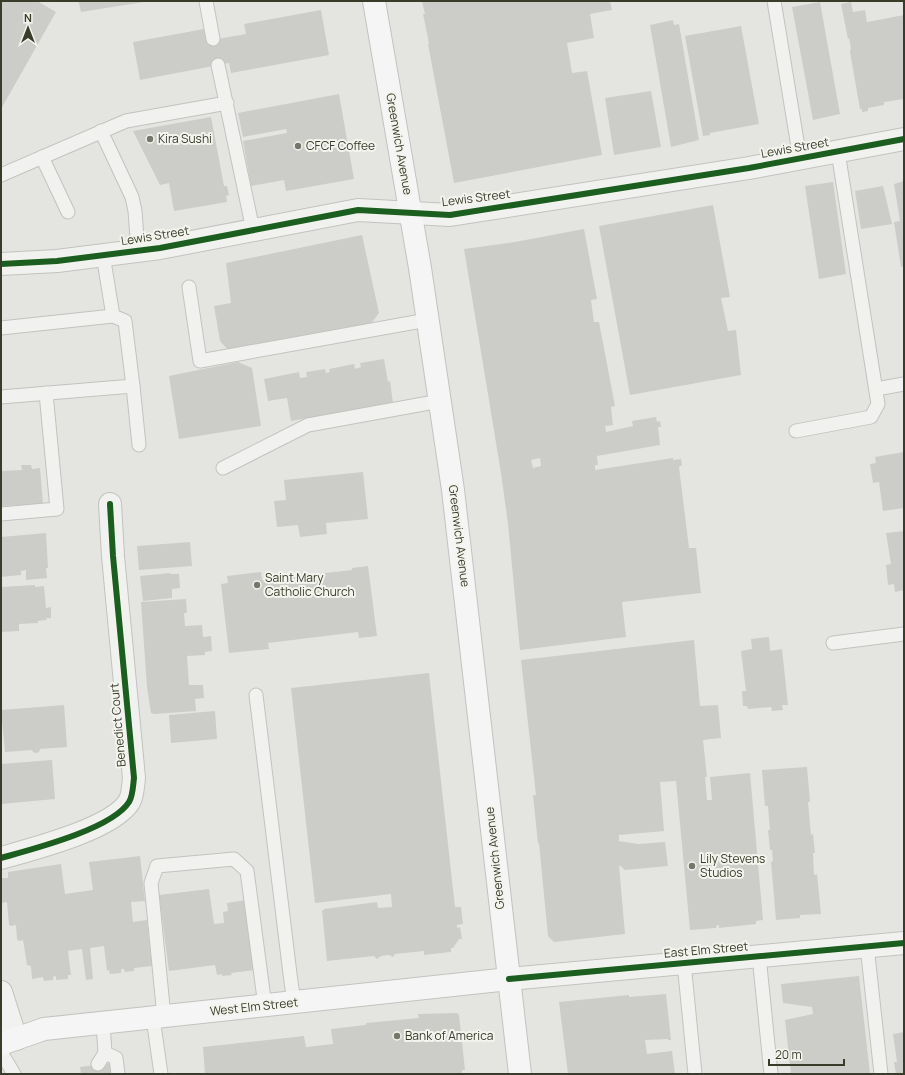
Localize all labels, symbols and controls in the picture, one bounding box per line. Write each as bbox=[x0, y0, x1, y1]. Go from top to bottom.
north arrow bbox=[8, 8, 48, 48]
text: N bbox=[24, 10, 32, 25]
street label: Greenwich Avenue bbox=[382, 92, 417, 196]
place label: Kira Sushi bbox=[158, 130, 212, 147]
street label: Lewis Street bbox=[760, 133, 830, 162]
marker: Kira Sushi bbox=[145, 134, 155, 144]
place label: CFCF Coffee bbox=[306, 137, 375, 154]
marker: CFCF Coffee bbox=[293, 141, 303, 151]
street label: Lewis Street bbox=[441, 185, 511, 210]
street label: Lewis Street bbox=[120, 222, 190, 249]
street label: Greenwich Avenue bbox=[445, 484, 474, 588]
place label: Saint Mary Catholic Church bbox=[265, 569, 355, 600]
marker: Saint Mary Catholic Church bbox=[252, 580, 262, 590]
street label: Benedict Court bbox=[105, 682, 130, 768]
street label: Greenwich Avenue bbox=[481, 806, 508, 910]
place label: Lily Stevens Studios bbox=[700, 850, 765, 881]
marker: Lily Stevens Studios bbox=[687, 861, 697, 871]
street label: East Elm Street bbox=[663, 937, 749, 962]
street label: West Elm Street bbox=[209, 993, 299, 1020]
place label: Bank of America bbox=[405, 1027, 493, 1044]
marker: Bank of America bbox=[392, 1031, 402, 1041]
scale bar bbox=[769, 1041, 844, 1067]
text: 20 m bbox=[775, 1046, 802, 1063]

